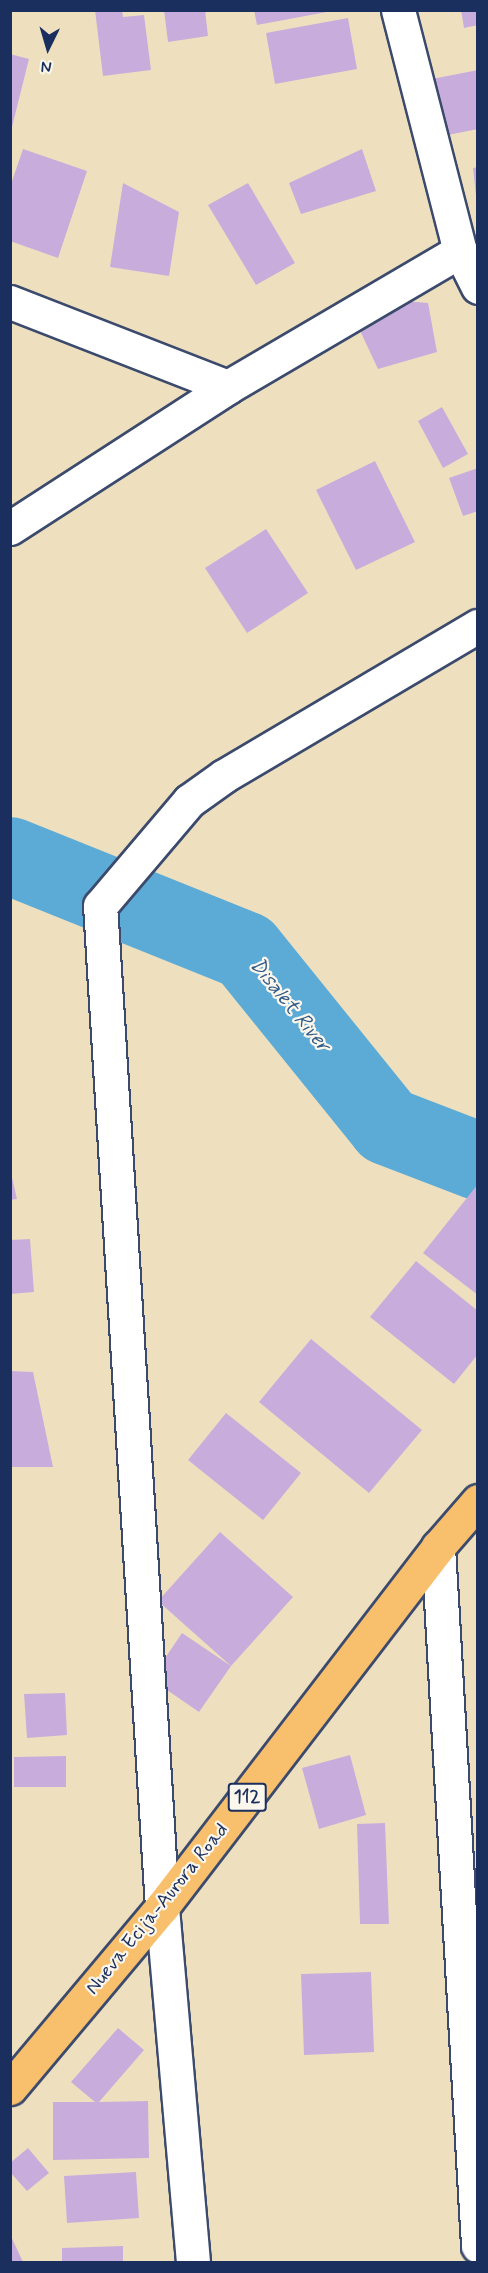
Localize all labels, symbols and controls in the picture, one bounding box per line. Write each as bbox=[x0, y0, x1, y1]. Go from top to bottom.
north arrow bbox=[18, 18, 78, 78]
text: N bbox=[40, 56, 53, 77]
water label: Disalet River bbox=[244, 952, 336, 1058]
road number: 112 bbox=[228, 1782, 266, 1812]
street label: Nueva Ecija-Aurora Road bbox=[81, 1819, 233, 1999]

